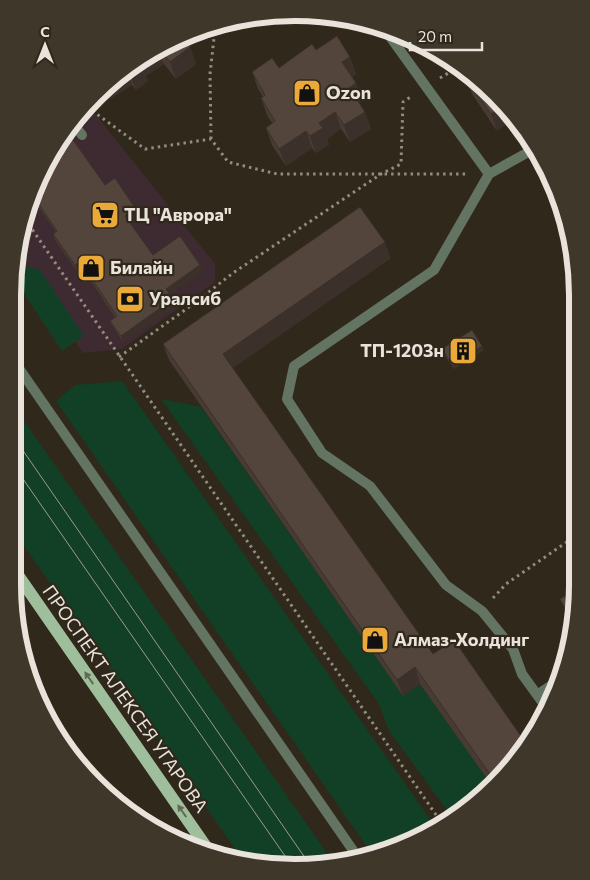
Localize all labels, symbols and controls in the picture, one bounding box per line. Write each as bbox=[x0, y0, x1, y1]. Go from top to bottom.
north arrow bbox=[20, 20, 70, 70]
scale bar bbox=[410, 20, 482, 52]
text: С bbox=[40, 23, 50, 40]
text: 20 m bbox=[418, 27, 452, 45]
shop icon: Ozon bbox=[292, 78, 322, 108]
place label: Ozon bbox=[326, 81, 371, 103]
supermarket icon: ТЦ "Аврора" bbox=[90, 200, 120, 230]
place label: ТЦ "Аврора" bbox=[124, 203, 232, 225]
shop icon: Билайн bbox=[76, 253, 106, 283]
place label: Билайн bbox=[110, 256, 173, 278]
bank icon: Уралсиб bbox=[115, 284, 145, 314]
place label: Уралсиб bbox=[149, 287, 221, 309]
building icon: ТП-1203н bbox=[448, 336, 478, 366]
place label: ТП-1203н bbox=[360, 339, 444, 361]
street label: ПРОСПЕКТ АЛЕКСЕЯ УГАРОВА bbox=[39, 580, 213, 816]
shop icon: Алмаз-Холдинг bbox=[360, 625, 390, 655]
place label: Алмаз-Холдинг bbox=[394, 628, 529, 650]
one-way arrow bbox=[84, 671, 94, 684]
one-way arrow bbox=[177, 804, 187, 818]

